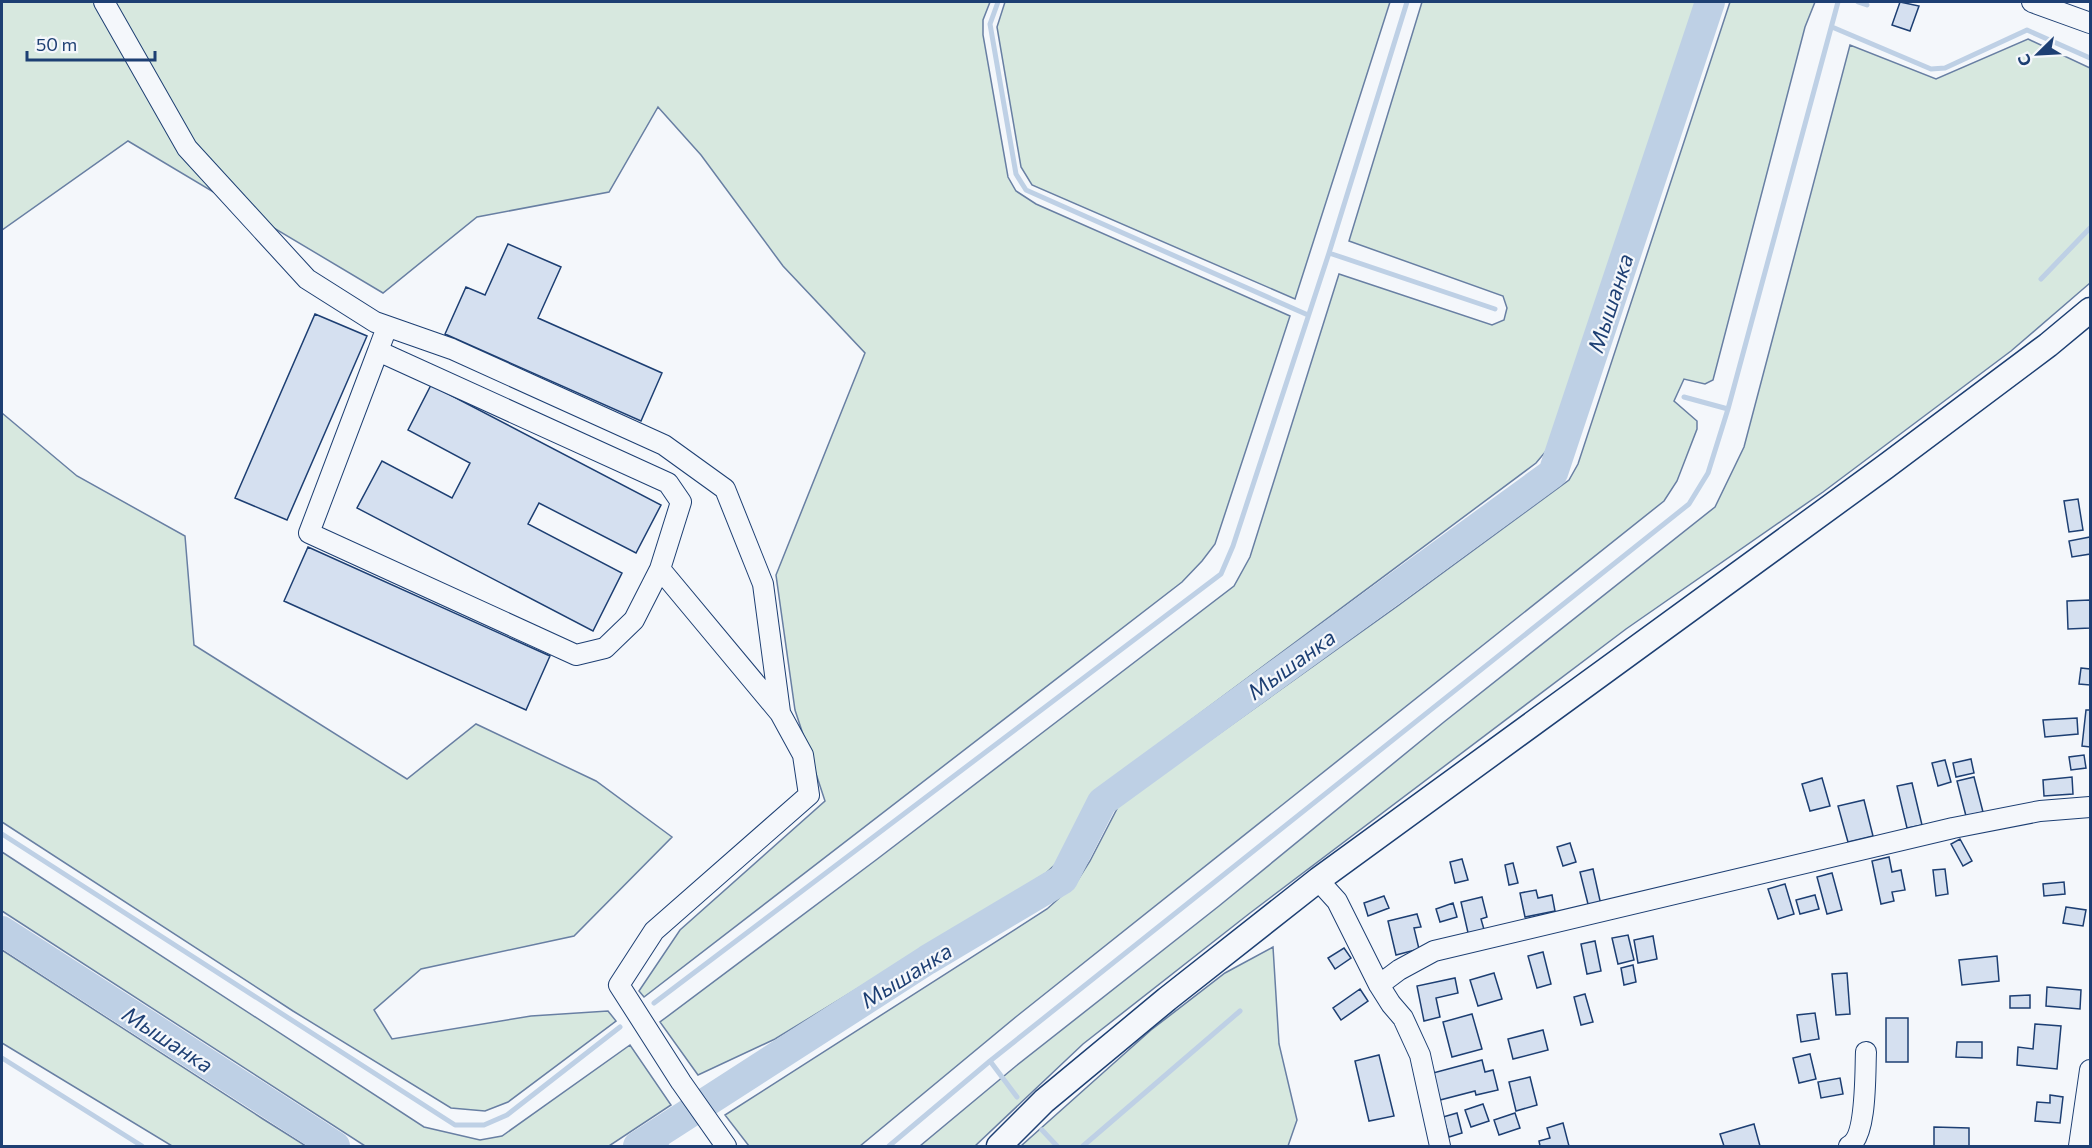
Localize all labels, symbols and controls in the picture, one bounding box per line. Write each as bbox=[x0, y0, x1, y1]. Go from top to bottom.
scale bar bbox=[27, 24, 154, 62]
north arrow bbox=[2008, 24, 2068, 84]
text: 50 m bbox=[36, 33, 77, 55]
text: С bbox=[2013, 51, 2035, 69]
water label: Мышанка bbox=[1581, 250, 1639, 356]
water label: Мышанка bbox=[1242, 623, 1340, 705]
water label: Мышанка bbox=[855, 936, 957, 1014]
water label: Мышанка bbox=[118, 1000, 218, 1078]

